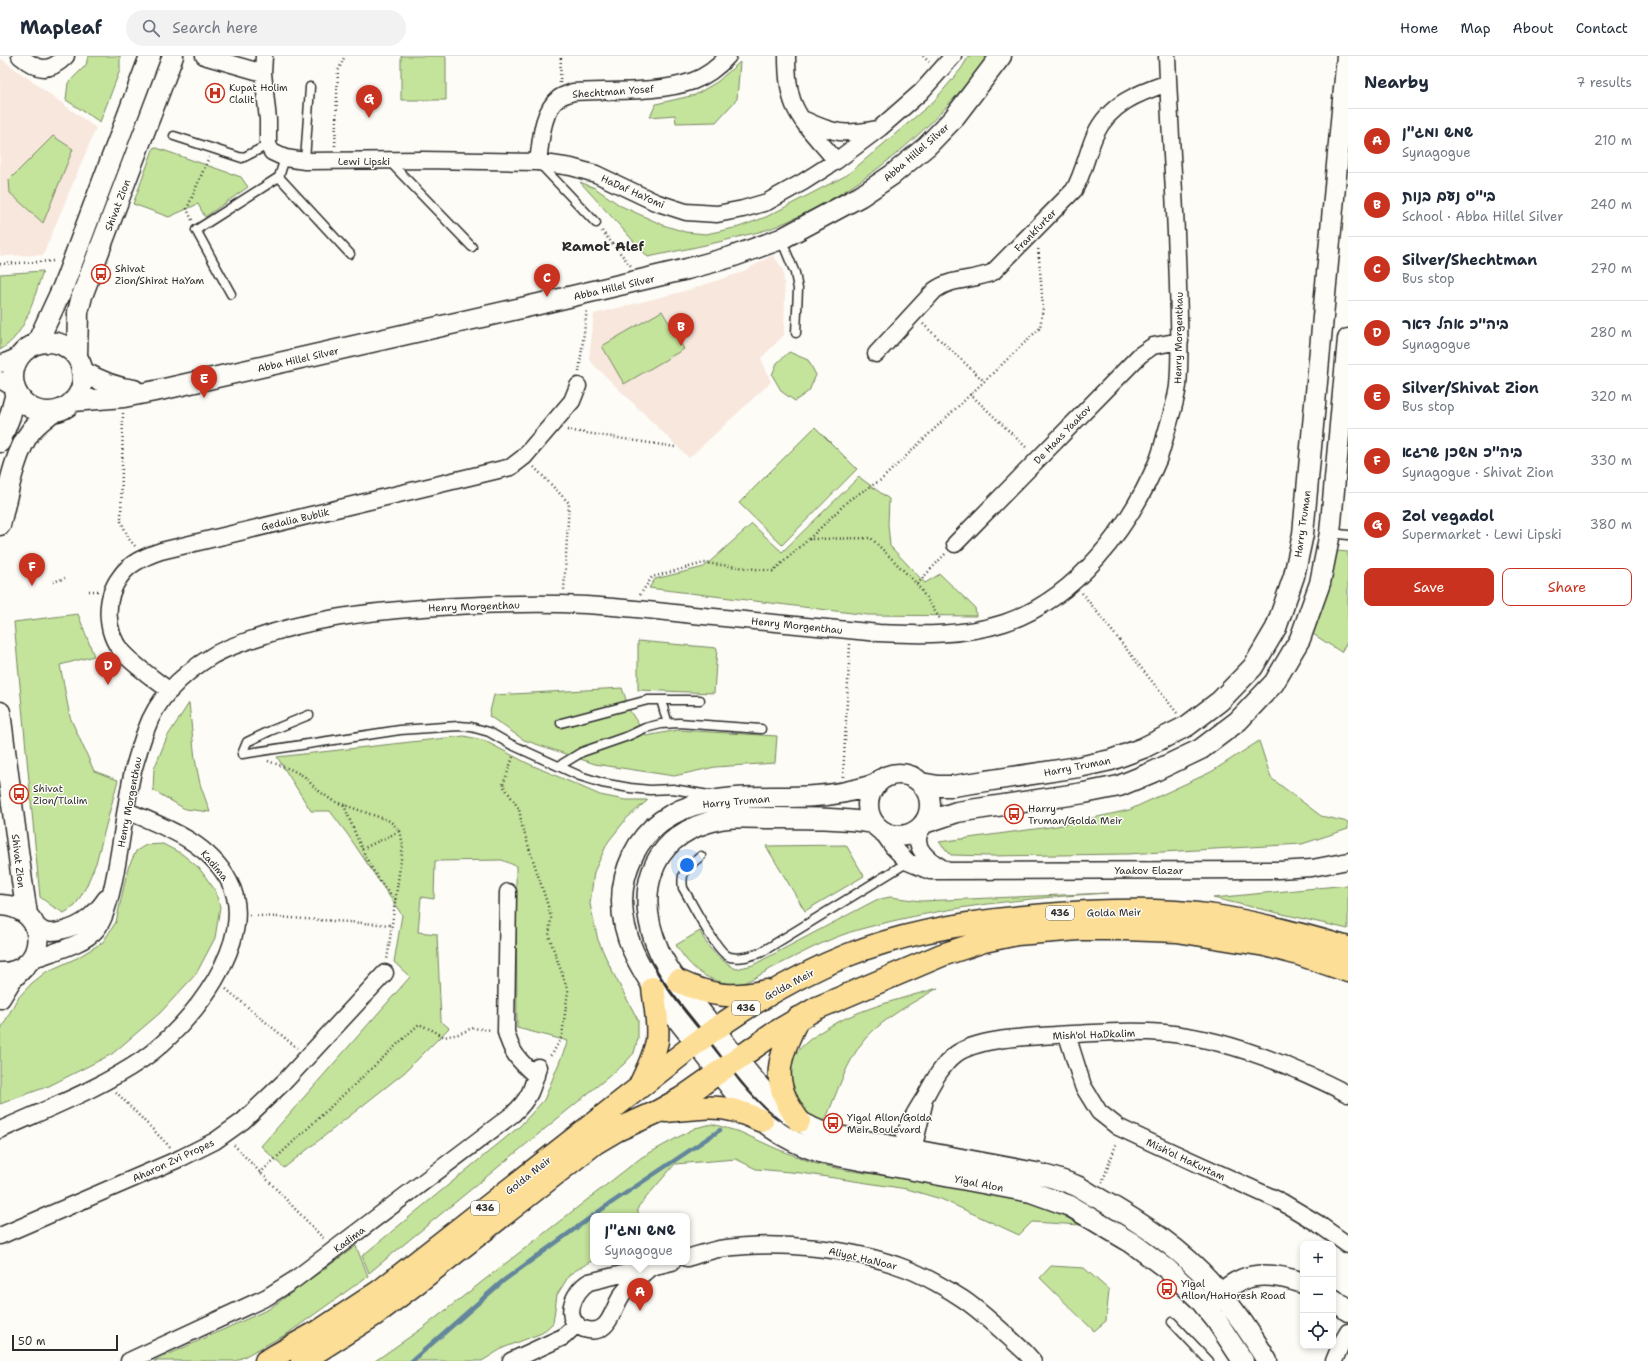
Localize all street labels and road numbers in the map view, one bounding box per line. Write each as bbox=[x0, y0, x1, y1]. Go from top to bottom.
street label: Shechtman Yosef bbox=[572, 82, 655, 101]
street label: Abba Hillel Silver bbox=[881, 120, 952, 185]
street label: Lewi Lipski bbox=[338, 155, 390, 168]
street label: HaDaf HaYomi bbox=[599, 172, 667, 211]
street label: Shivat Zion bbox=[102, 177, 133, 233]
street label: Frankfurter bbox=[1012, 206, 1059, 255]
street label: Abba Hillel Silver bbox=[572, 272, 656, 303]
street label: Henry Morgenthau bbox=[1171, 292, 1186, 384]
street label: Abba Hillel Silver bbox=[256, 344, 340, 375]
street label: De Haas Yaakov bbox=[1031, 402, 1094, 467]
street label: Harry Truman bbox=[1291, 490, 1314, 558]
street label: Gedalia Bublik bbox=[260, 505, 331, 534]
street label: Henry Morgenthau bbox=[428, 598, 520, 615]
street label: Henry Morgenthau bbox=[751, 614, 844, 637]
street label: Harry Truman bbox=[1043, 754, 1112, 779]
street label: Henry Morgenthau bbox=[114, 755, 145, 848]
street label: Harry Truman bbox=[702, 792, 770, 811]
street label: Shivat Zion bbox=[9, 833, 28, 889]
street label: Kadima bbox=[198, 847, 232, 884]
street label: Yaakov Elazar bbox=[1114, 864, 1184, 877]
road number: 436 bbox=[1046, 906, 1074, 920]
street label: Golda Meir bbox=[1086, 906, 1142, 919]
street label: Golda Meir bbox=[762, 966, 817, 1003]
road number: 436 bbox=[732, 1001, 760, 1015]
street label: Mish'ol HaDkalim bbox=[1052, 1027, 1136, 1042]
street label: Aharon Zvi Propes bbox=[130, 1136, 216, 1185]
street label: Mish'ol HaKurtam bbox=[1144, 1136, 1228, 1184]
street label: Golda Meir bbox=[503, 1153, 554, 1197]
street label: Yigal Alon bbox=[953, 1172, 1005, 1195]
road number: 436 bbox=[471, 1201, 499, 1215]
street label: Kadima bbox=[331, 1223, 368, 1255]
street label: Aliyat HaNoar bbox=[827, 1244, 899, 1273]

